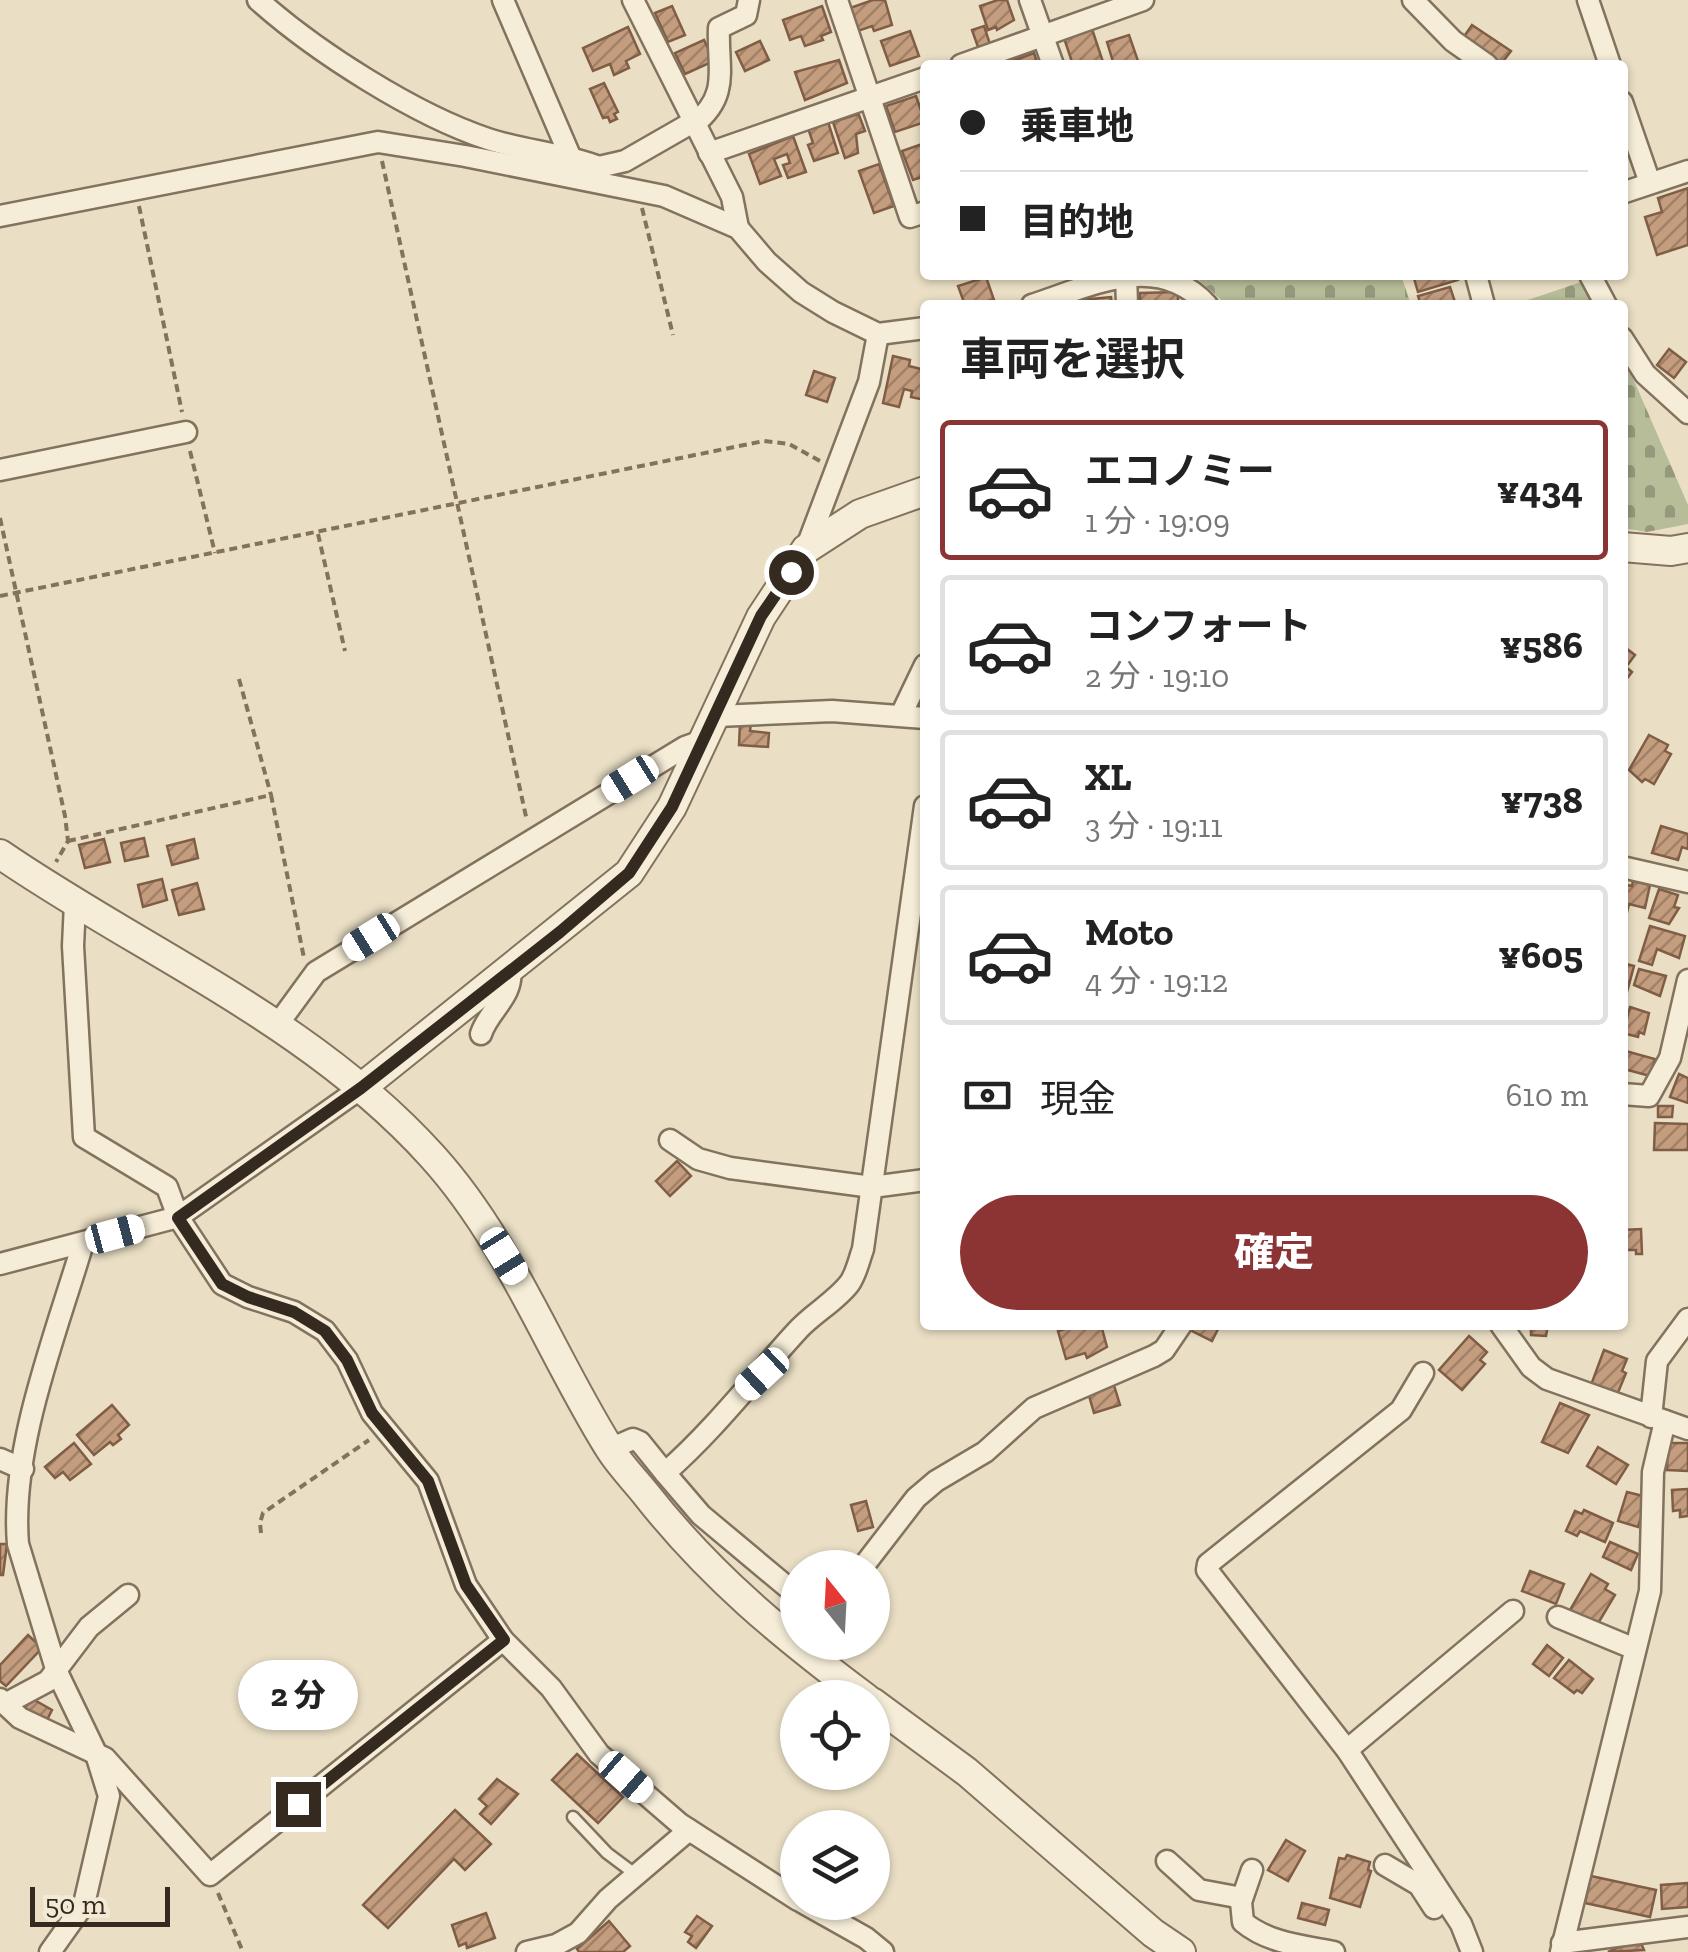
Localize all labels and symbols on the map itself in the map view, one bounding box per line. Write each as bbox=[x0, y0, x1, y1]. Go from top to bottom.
route start bbox=[769, 550, 814, 595]
car bbox=[597, 750, 663, 808]
car bbox=[338, 908, 404, 966]
car bbox=[82, 1212, 148, 1256]
car bbox=[475, 1223, 533, 1289]
car bbox=[730, 1343, 794, 1405]
north arrow bbox=[780, 1550, 890, 1660]
callout: 2 分 bbox=[238, 1659, 358, 1729]
car bbox=[594, 1746, 658, 1808]
route end bbox=[276, 1782, 321, 1827]
scale bar bbox=[30, 1882, 170, 1926]

